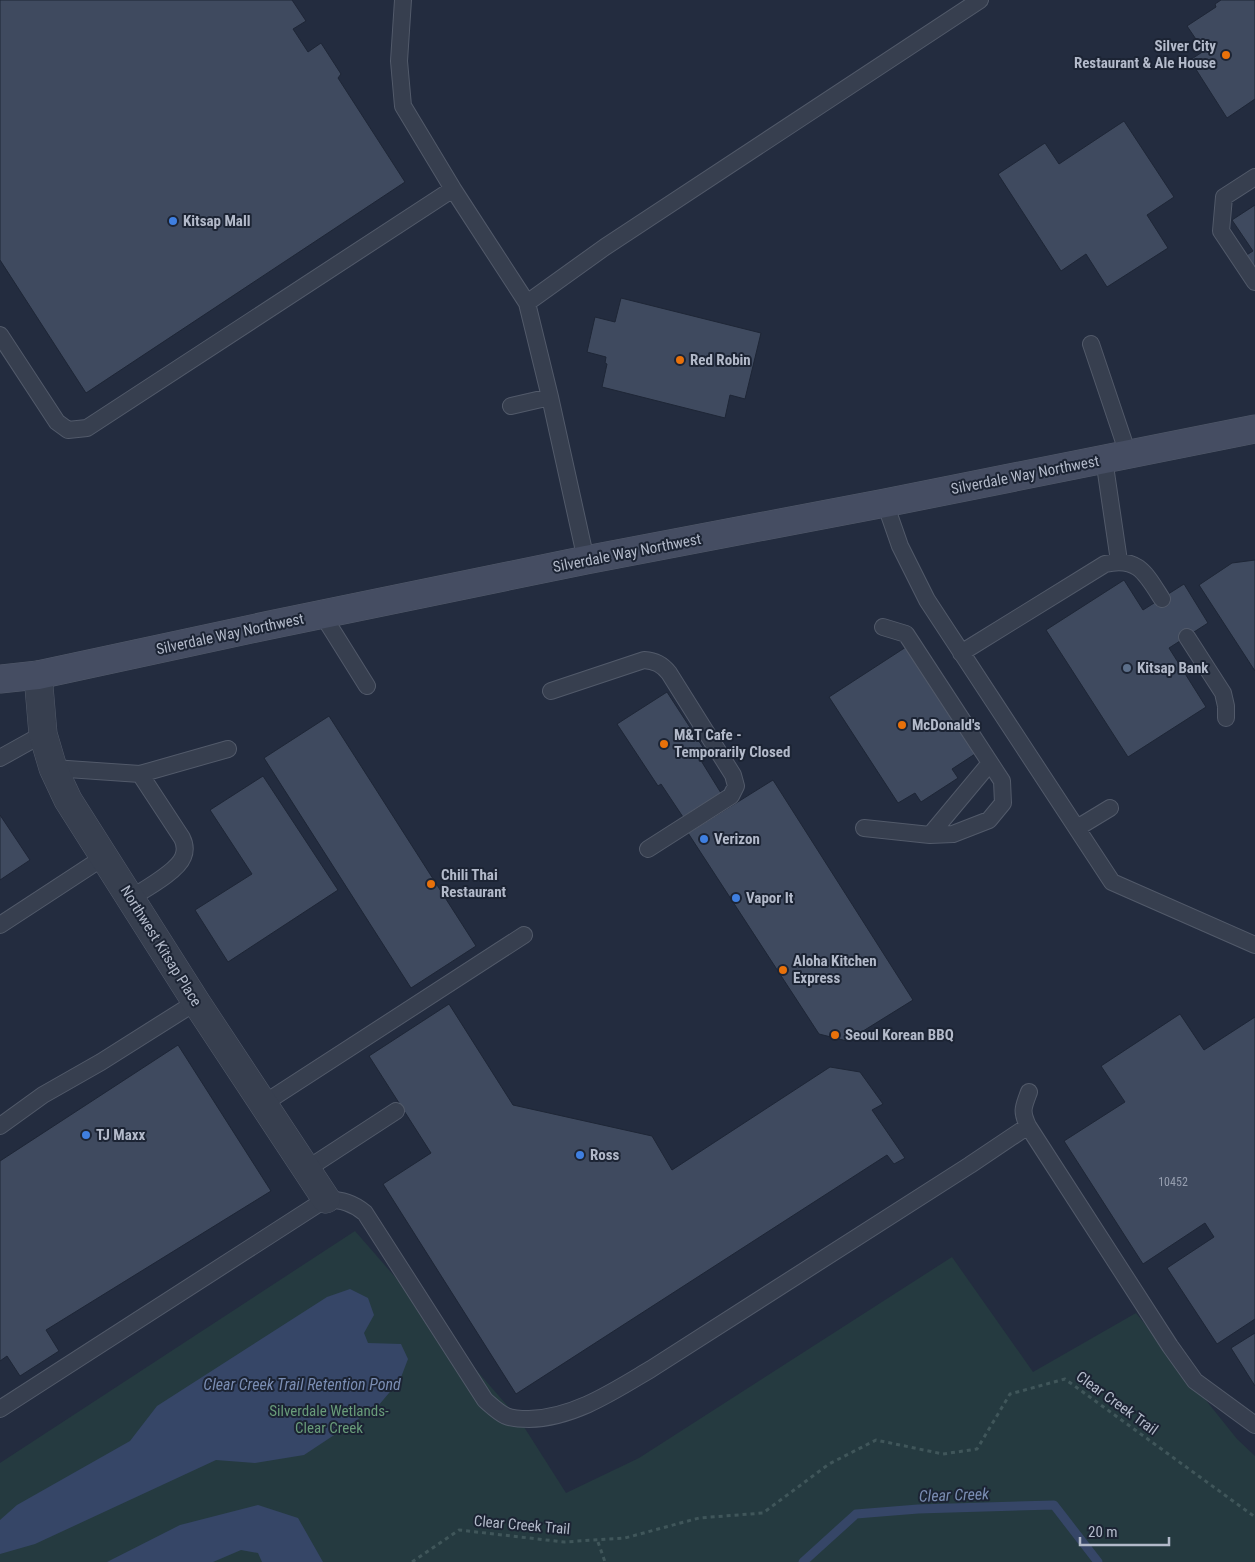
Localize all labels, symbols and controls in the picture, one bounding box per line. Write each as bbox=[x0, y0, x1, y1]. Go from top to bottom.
place label: Silver City Restaurant & Ale House bbox=[1074, 37, 1216, 72]
marker: Silver City Restaurant & Ale House bbox=[1220, 49, 1232, 61]
place label: Kitsap Mall bbox=[183, 212, 250, 230]
marker: Kitsap Mall bbox=[167, 215, 179, 227]
place label: Red Robin bbox=[690, 351, 751, 369]
marker: Red Robin bbox=[674, 354, 686, 366]
street label: Silverdale Way Northwest bbox=[949, 452, 1101, 498]
street label: Silverdale Way Northwest bbox=[551, 530, 703, 576]
street label: Silverdale Way Northwest bbox=[155, 610, 305, 658]
place label: Kitsap Bank bbox=[1137, 659, 1209, 677]
marker: Kitsap Bank bbox=[1121, 662, 1133, 674]
place label: McDonald's bbox=[912, 716, 981, 734]
marker: McDonald's bbox=[896, 719, 908, 731]
place label: M&T Cafe - Temporarily Closed bbox=[674, 726, 790, 761]
marker: M&T Cafe - Temporarily Closed bbox=[658, 738, 670, 750]
place label: Verizon bbox=[714, 830, 760, 848]
marker: Verizon bbox=[698, 833, 710, 845]
place label: Chili Thai Restaurant bbox=[441, 866, 507, 901]
marker: Chili Thai Restaurant bbox=[425, 878, 437, 890]
street label: Northwest Kitsap Place bbox=[117, 882, 205, 1010]
place label: Vapor It bbox=[746, 889, 794, 907]
marker: Vapor It bbox=[730, 892, 742, 904]
place label: Aloha Kitchen Express bbox=[793, 952, 877, 987]
marker: Aloha Kitchen Express bbox=[777, 964, 789, 976]
place label: Seoul Korean BBQ bbox=[845, 1026, 954, 1044]
marker: Seoul Korean BBQ bbox=[829, 1029, 841, 1041]
place label: TJ Maxx bbox=[96, 1126, 146, 1144]
marker: TJ Maxx bbox=[80, 1129, 92, 1141]
place label: Ross bbox=[590, 1146, 620, 1164]
marker: Ross bbox=[574, 1149, 586, 1161]
house number: 10452 bbox=[1158, 1175, 1188, 1189]
street label: Clear Creek Trail bbox=[1073, 1367, 1161, 1439]
water label: Clear Creek Trail Retention Pond bbox=[203, 1375, 401, 1394]
park label: Silverdale Wetlands- Clear Creek bbox=[269, 1402, 389, 1437]
water label: Clear Creek bbox=[919, 1484, 990, 1506]
street label: Clear Creek Trail bbox=[473, 1512, 571, 1538]
scale bar bbox=[1080, 1514, 1169, 1546]
text: 20 m bbox=[1088, 1523, 1118, 1541]

